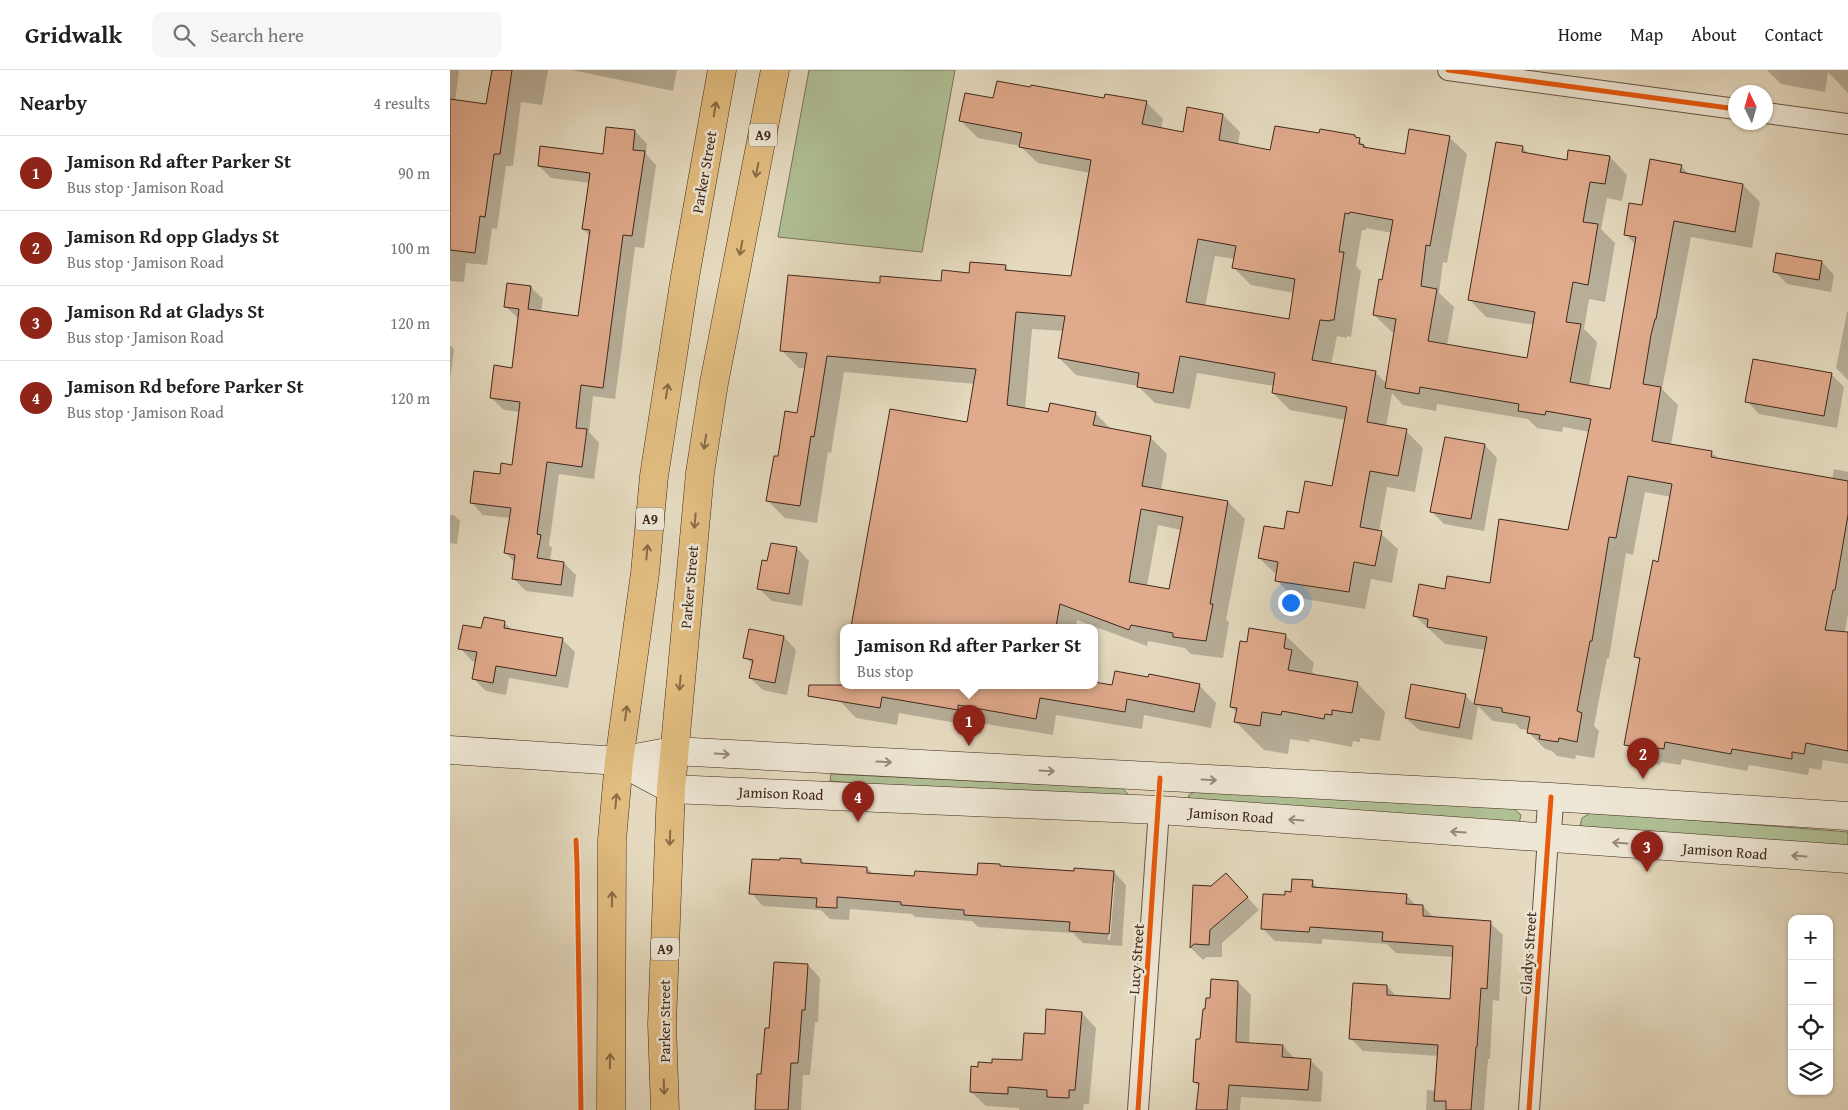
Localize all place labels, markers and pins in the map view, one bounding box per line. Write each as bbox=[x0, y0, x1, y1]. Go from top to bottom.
pin: 1 bbox=[953, 705, 985, 746]
pin: 2 bbox=[1627, 738, 1659, 779]
pin: 4 bbox=[842, 781, 874, 822]
pin: 3 bbox=[1631, 831, 1663, 872]

